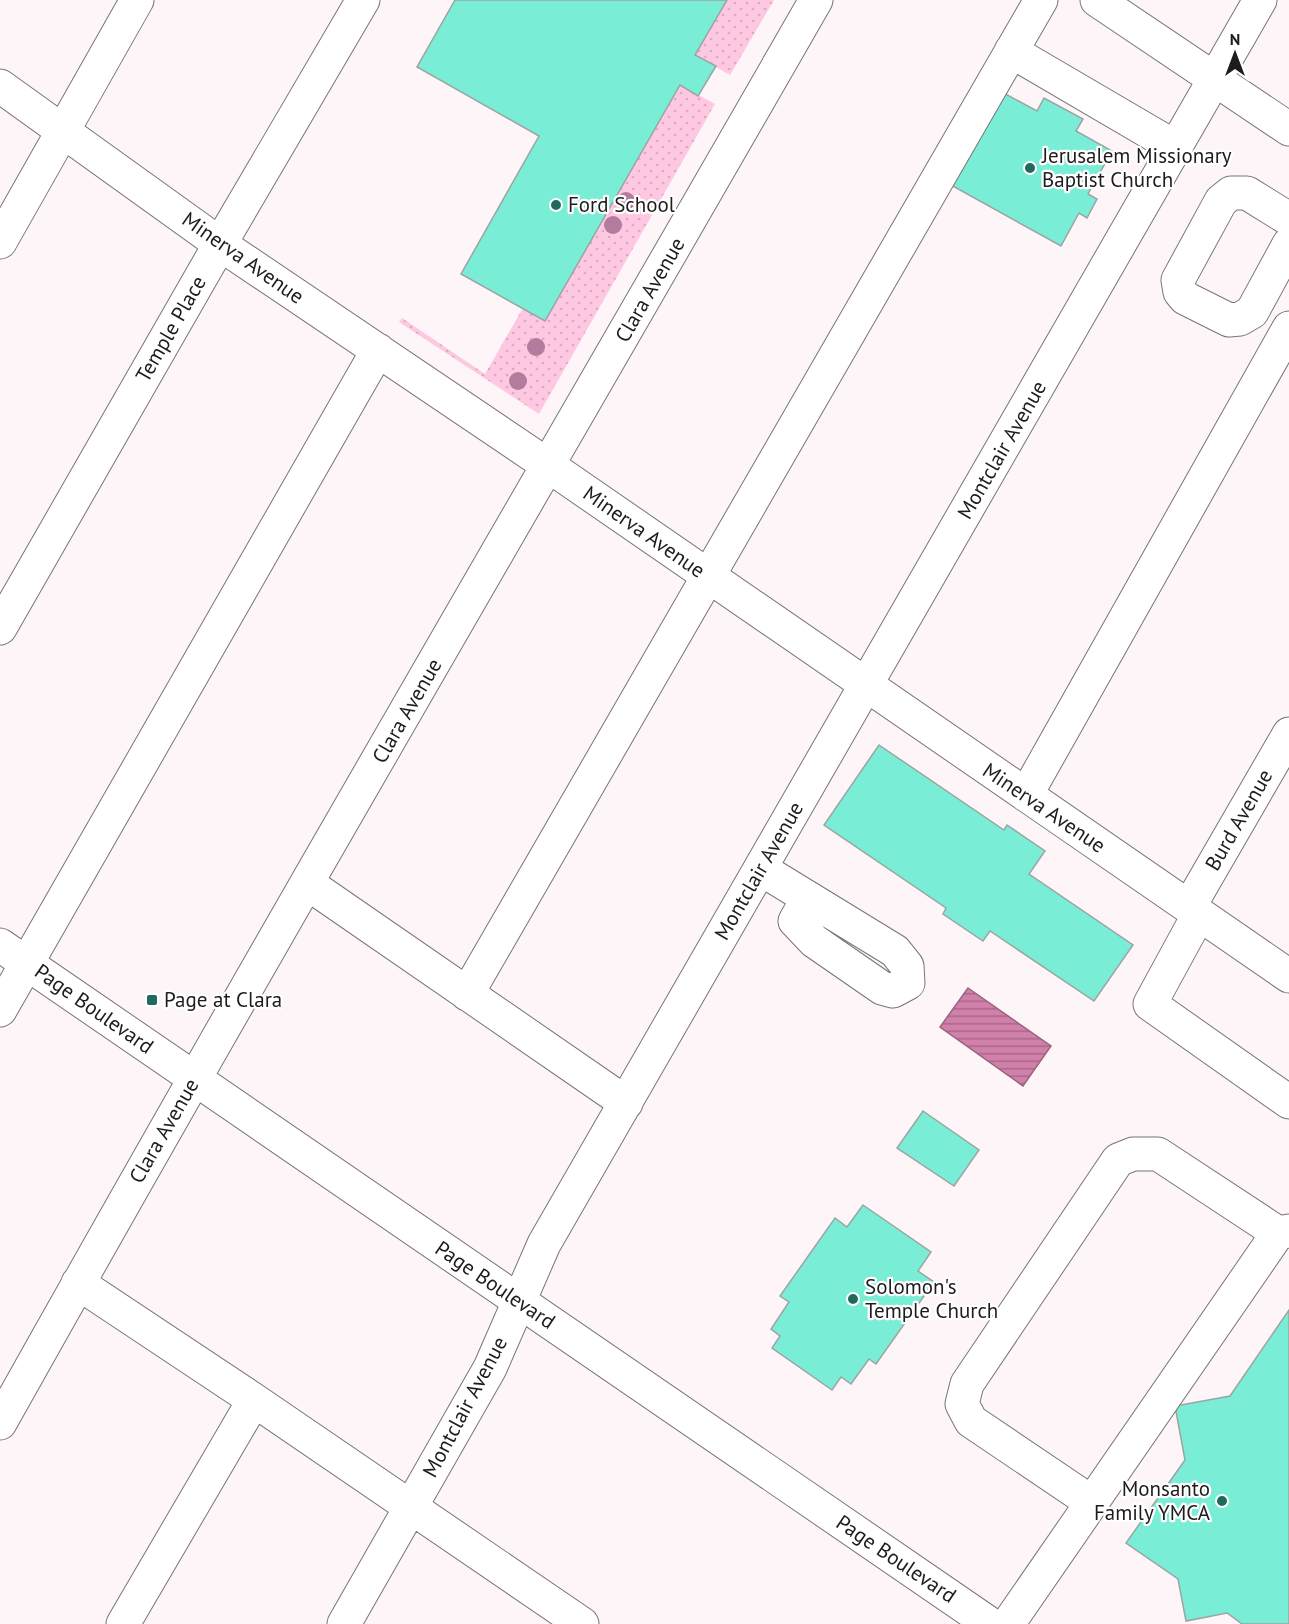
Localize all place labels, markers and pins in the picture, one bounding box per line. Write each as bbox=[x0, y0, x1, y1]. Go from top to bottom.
place label: Jerusalem Missionary Baptist Church bbox=[1041, 142, 1232, 193]
marker: Jerusalem Missionary Baptist Church bbox=[1023, 161, 1037, 175]
place label: Ford School bbox=[568, 191, 675, 218]
marker: Ford School bbox=[549, 198, 563, 212]
place label: Page at Clara bbox=[164, 986, 282, 1013]
marker: Page at Clara bbox=[145, 993, 159, 1007]
place label: Solomon's Temple Church bbox=[865, 1273, 998, 1324]
marker: Solomon's Temple Church bbox=[846, 1292, 860, 1306]
place label: Monsanto Family YMCA bbox=[1094, 1475, 1211, 1526]
marker: Monsanto Family YMCA bbox=[1215, 1494, 1229, 1508]

